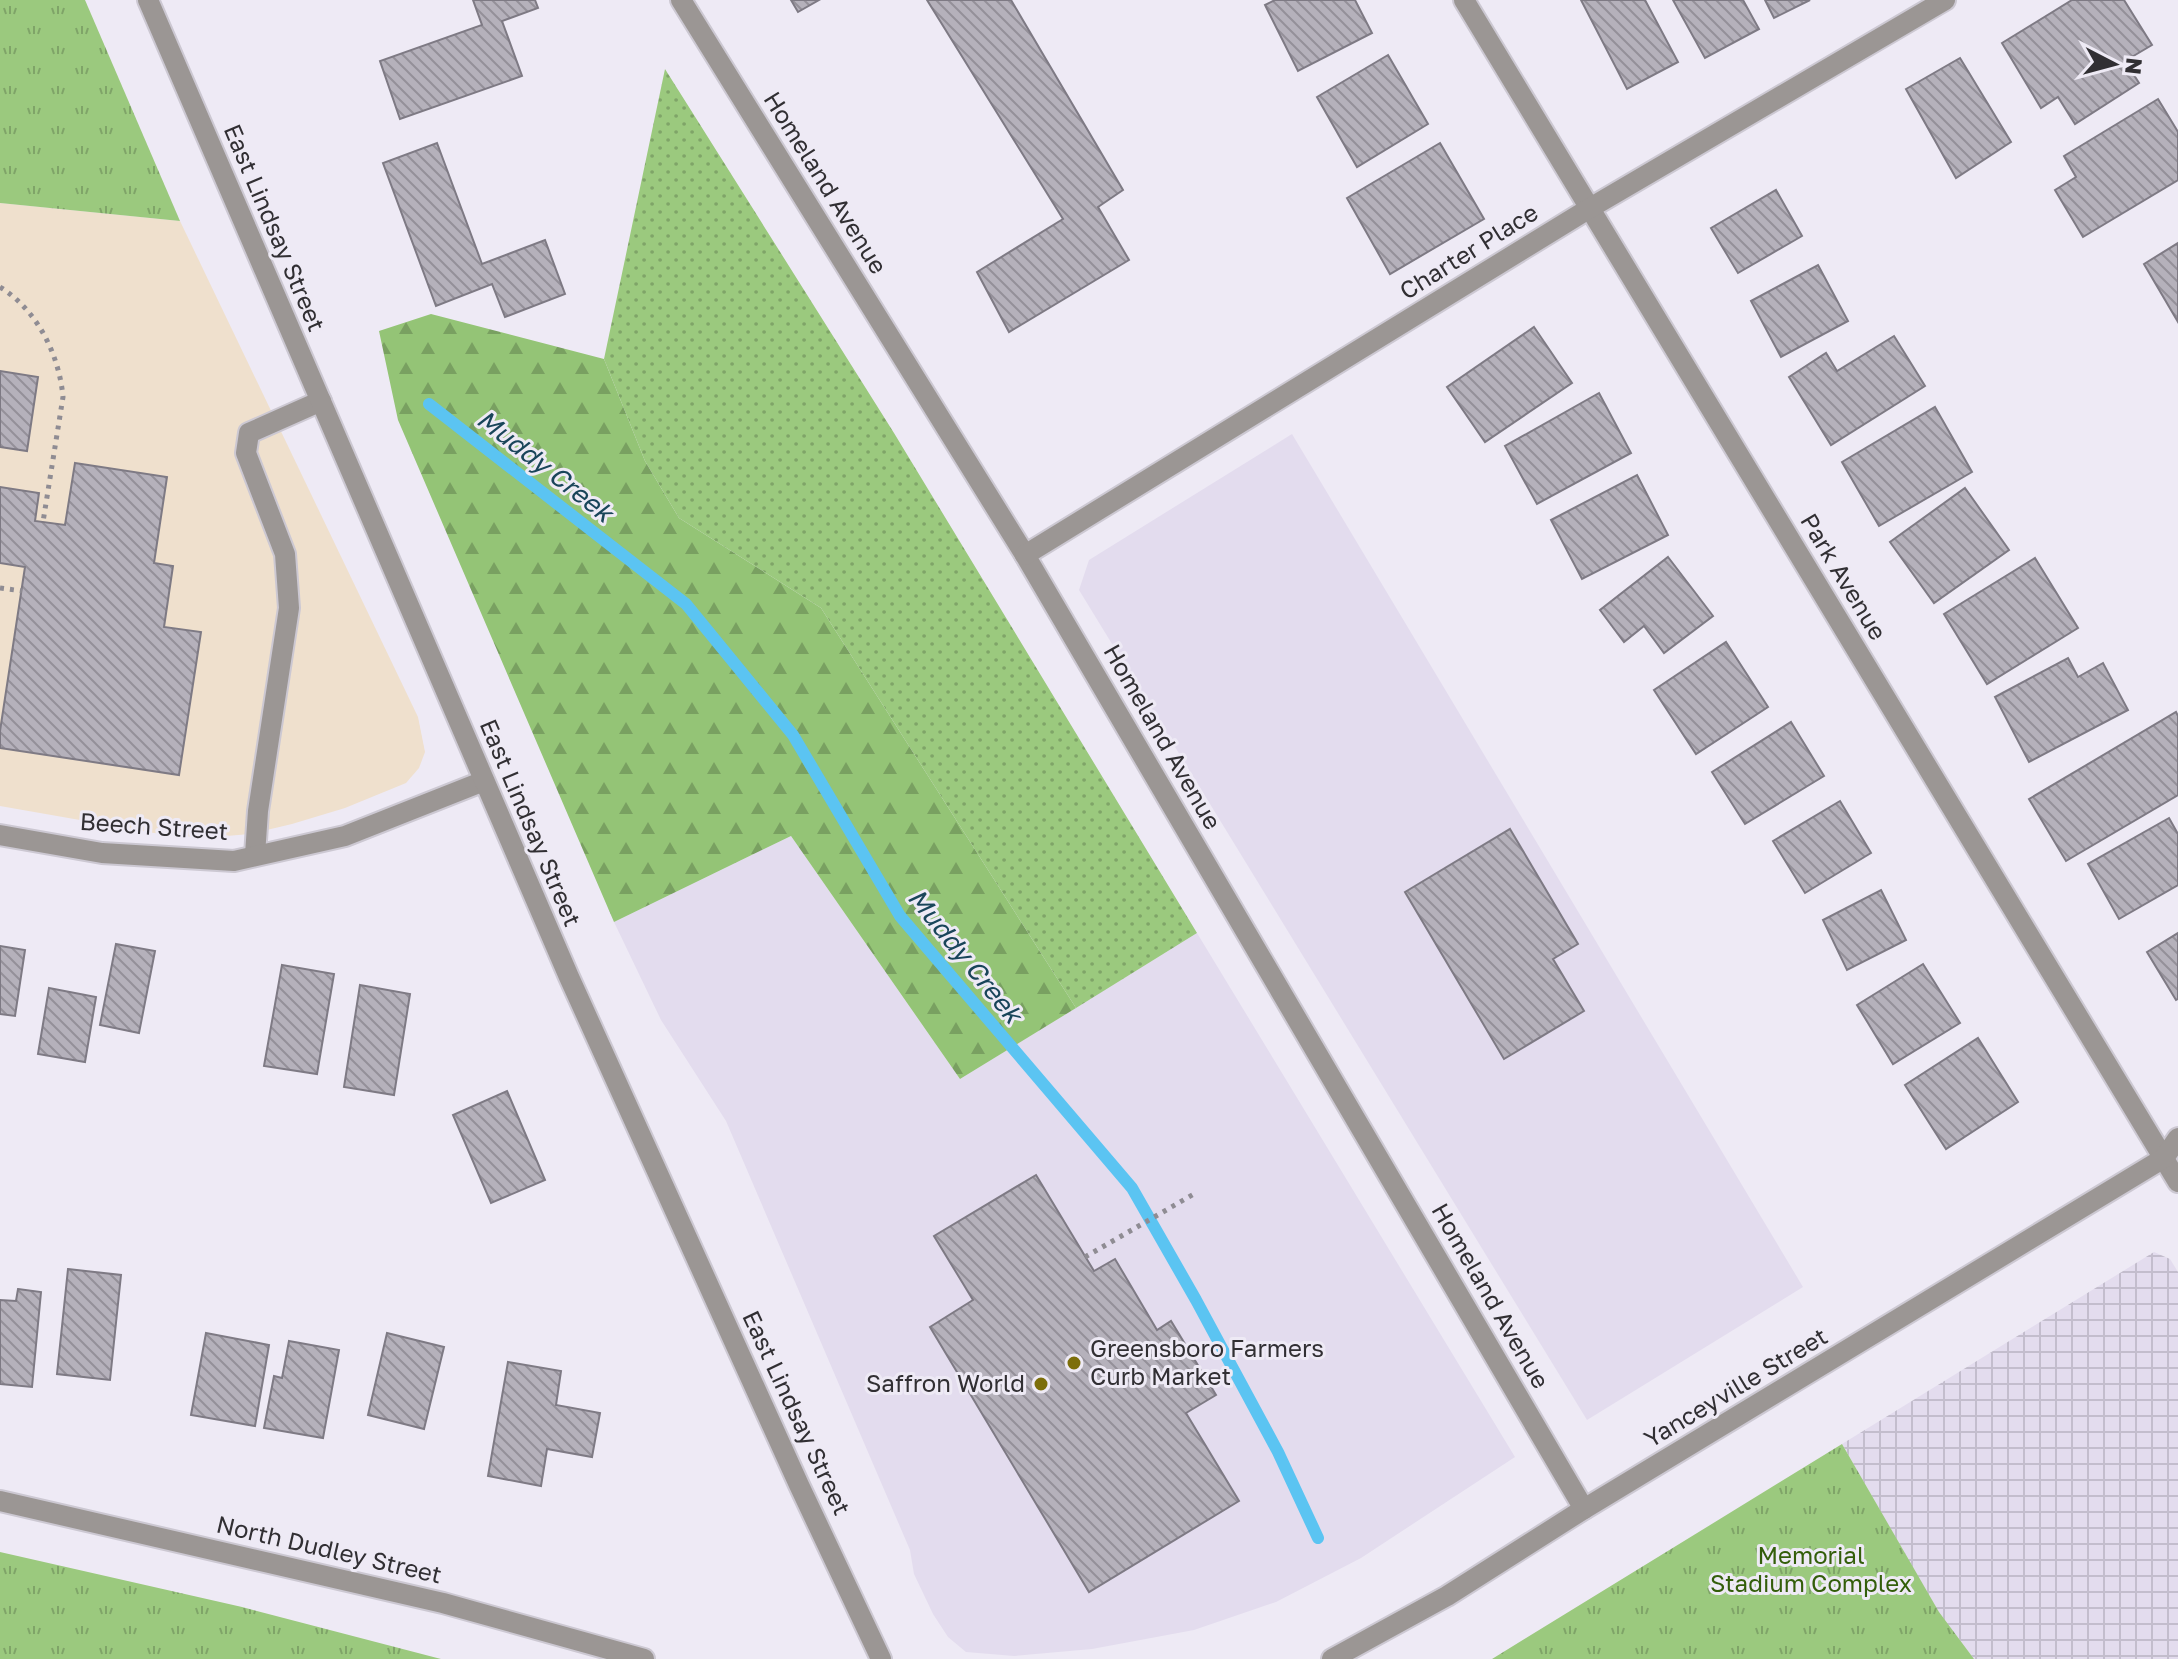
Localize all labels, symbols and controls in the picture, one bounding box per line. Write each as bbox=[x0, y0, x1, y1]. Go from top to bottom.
north arrow bbox=[2074, 24, 2154, 104]
text: N bbox=[2120, 56, 2149, 76]
street label: Homeland Avenue bbox=[759, 86, 894, 279]
street label: East Lindsay Street bbox=[219, 119, 332, 335]
street label: Charter Place bbox=[1394, 197, 1543, 305]
water label: Muddy Creek bbox=[471, 403, 621, 530]
street label: Park Avenue bbox=[1795, 508, 1893, 645]
street label: Homeland Avenue bbox=[1098, 638, 1228, 834]
street label: East Lindsay Street bbox=[475, 714, 588, 930]
street label: Beech Street bbox=[79, 806, 229, 845]
water label: Muddy Creek bbox=[902, 882, 1030, 1031]
street label: Homeland Avenue bbox=[1426, 1197, 1556, 1393]
street label: East Lindsay Street bbox=[737, 1306, 857, 1519]
street label: Yanceyville Street bbox=[1638, 1321, 1832, 1453]
place label: Greensboro Farmers Curb Market bbox=[1090, 1333, 1324, 1390]
marker: Greensboro Farmers Curb Market bbox=[1065, 1354, 1083, 1372]
place label: Saffron World bbox=[866, 1368, 1025, 1397]
marker: Saffron World bbox=[1032, 1375, 1050, 1393]
street label: North Dudley Street bbox=[214, 1509, 445, 1589]
park label: Memorial Stadium Complex bbox=[1710, 1540, 1912, 1597]

